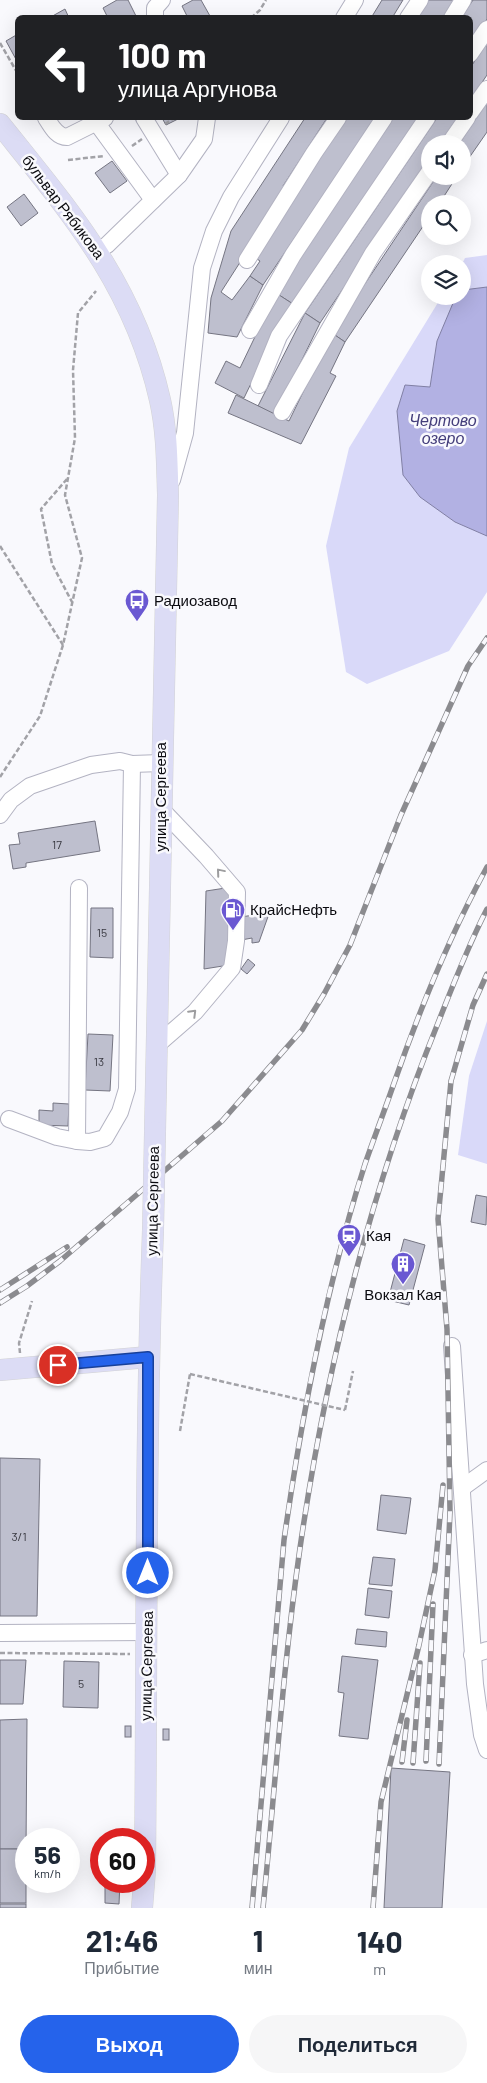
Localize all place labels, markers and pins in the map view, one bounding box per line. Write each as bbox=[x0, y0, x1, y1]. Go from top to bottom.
bus stop icon: Радиозавод bbox=[124, 588, 150, 622]
place label: Радиозавод bbox=[154, 591, 237, 609]
fuel station icon: КрайсНефть bbox=[220, 897, 246, 931]
place label: КрайсНефть bbox=[250, 900, 337, 918]
station icon: Кая bbox=[336, 1223, 362, 1257]
place label: Кая bbox=[366, 1226, 391, 1244]
building icon: Вокзал Кая bbox=[390, 1251, 416, 1285]
place label: Вокзал Кая bbox=[364, 1285, 442, 1303]
pin bbox=[37, 1344, 79, 1386]

